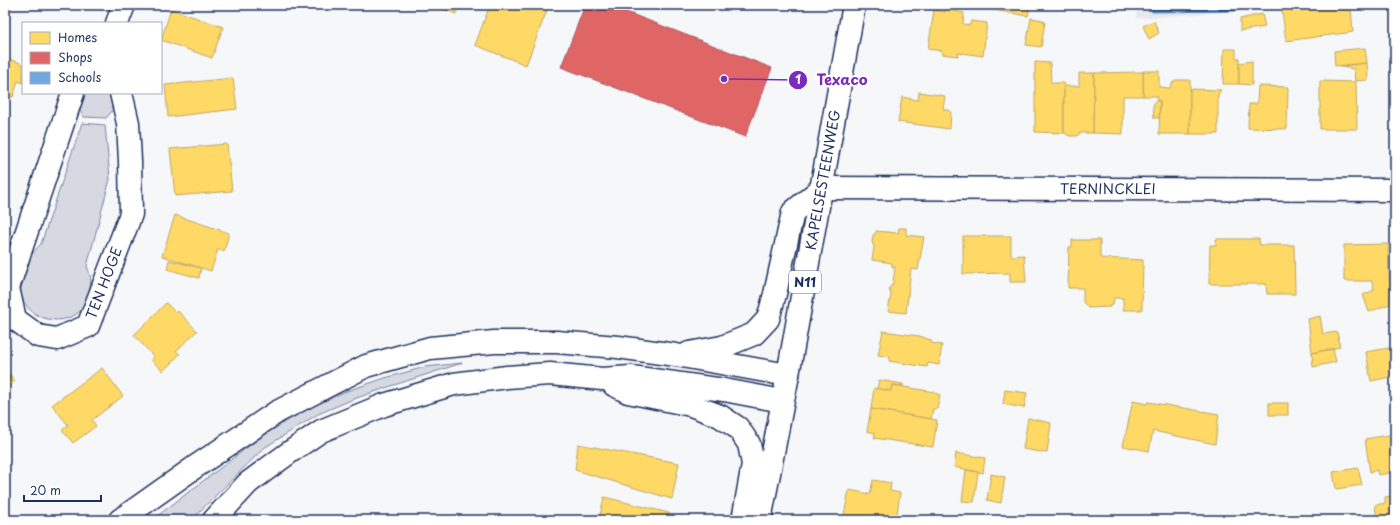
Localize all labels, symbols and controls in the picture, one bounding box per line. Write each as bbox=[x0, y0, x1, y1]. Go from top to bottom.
legend bbox=[22, 22, 162, 94]
text: Homes bbox=[58, 28, 97, 46]
text: Shops bbox=[58, 48, 93, 66]
callout: Texaco bbox=[788, 66, 876, 93]
text: Texaco bbox=[816, 67, 868, 90]
text: Schools bbox=[58, 68, 102, 86]
text: 1 bbox=[795, 70, 801, 88]
street label: KAPELSESTEENWEG bbox=[800, 108, 845, 252]
street label: TERNINCKLEI bbox=[1060, 178, 1156, 199]
street label: TEN HOGE bbox=[80, 243, 127, 322]
road number: N11 bbox=[789, 271, 821, 293]
scale bar bbox=[24, 477, 101, 503]
text: 20 m bbox=[30, 481, 61, 499]

